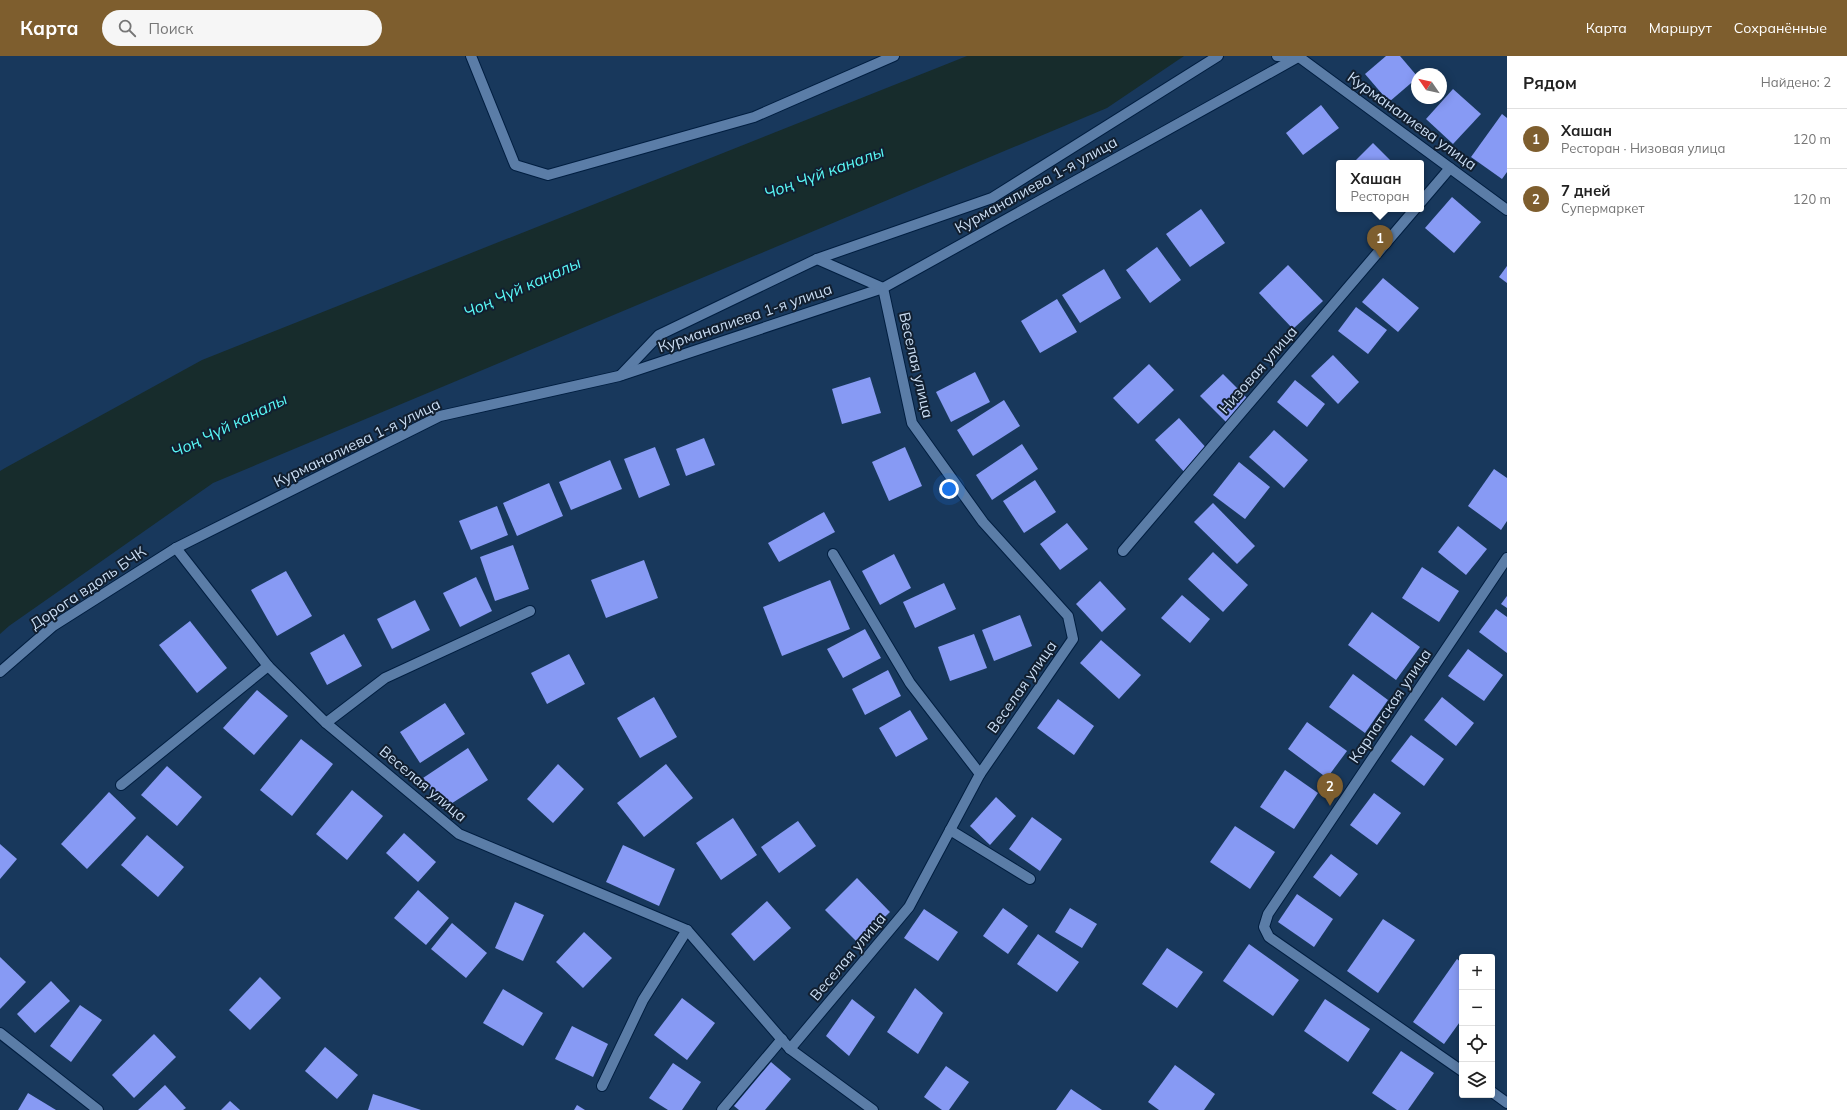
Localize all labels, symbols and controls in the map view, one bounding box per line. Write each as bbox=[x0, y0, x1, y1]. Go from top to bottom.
search box bbox=[102, 10, 382, 46]
text: Карта bbox=[20, 16, 78, 40]
icon: search bbox=[116, 17, 138, 39]
text: Поиск bbox=[148, 19, 193, 38]
text: Карта bbox=[1586, 19, 1627, 37]
text: Маршрут bbox=[1649, 19, 1712, 37]
text: Сохранённые bbox=[1734, 19, 1827, 37]
street label: Курманалиева улица bbox=[1344, 67, 1481, 174]
north arrow bbox=[1411, 68, 1447, 104]
text: Рядом bbox=[1523, 72, 1577, 93]
text: Найдено: 2 bbox=[1761, 74, 1831, 90]
text: Хашан bbox=[1561, 121, 1612, 140]
text: 1 bbox=[1532, 131, 1540, 147]
text: 120 m bbox=[1793, 131, 1831, 147]
street label: Курманалиева 1-я улица bbox=[951, 132, 1120, 237]
text: Ресторан · Низовая улица bbox=[1561, 140, 1725, 156]
water label: Чоң Чүй каналы bbox=[761, 141, 887, 203]
popup bbox=[1336, 160, 1424, 212]
text: Хашан bbox=[1350, 169, 1402, 188]
text: 7 дней bbox=[1561, 181, 1611, 200]
text: Ресторан bbox=[1350, 188, 1410, 204]
text: 2 bbox=[1532, 191, 1540, 207]
text: 120 m bbox=[1793, 191, 1831, 207]
text: Супермаркет bbox=[1561, 200, 1644, 216]
pin: 1 bbox=[1367, 225, 1393, 258]
water label: Чоң Чүй каналы bbox=[460, 252, 584, 322]
street label: Курманалиева 1-я улица bbox=[655, 279, 834, 356]
street label: Веселая улица bbox=[895, 310, 938, 420]
street label: Низовая улица bbox=[1214, 322, 1301, 417]
water label: Чоң Чүй каналы bbox=[168, 388, 290, 462]
street label: Курманалиева 1-я улица bbox=[270, 394, 443, 491]
your location bbox=[939, 479, 959, 499]
street label: Дорога вдоль БЧК bbox=[26, 542, 149, 633]
street label: Веселая улица bbox=[983, 637, 1060, 736]
street label: Карпатская улица bbox=[1344, 645, 1435, 766]
street label: Веселая улица bbox=[376, 742, 471, 826]
pin: 2 bbox=[1317, 773, 1343, 806]
street label: Веселая улица bbox=[806, 909, 890, 1004]
map controls bbox=[1459, 954, 1495, 1098]
button: + bbox=[1459, 954, 1495, 990]
button: − bbox=[1459, 990, 1495, 1026]
button: locate bbox=[1459, 1026, 1495, 1062]
button: layers bbox=[1459, 1062, 1495, 1098]

